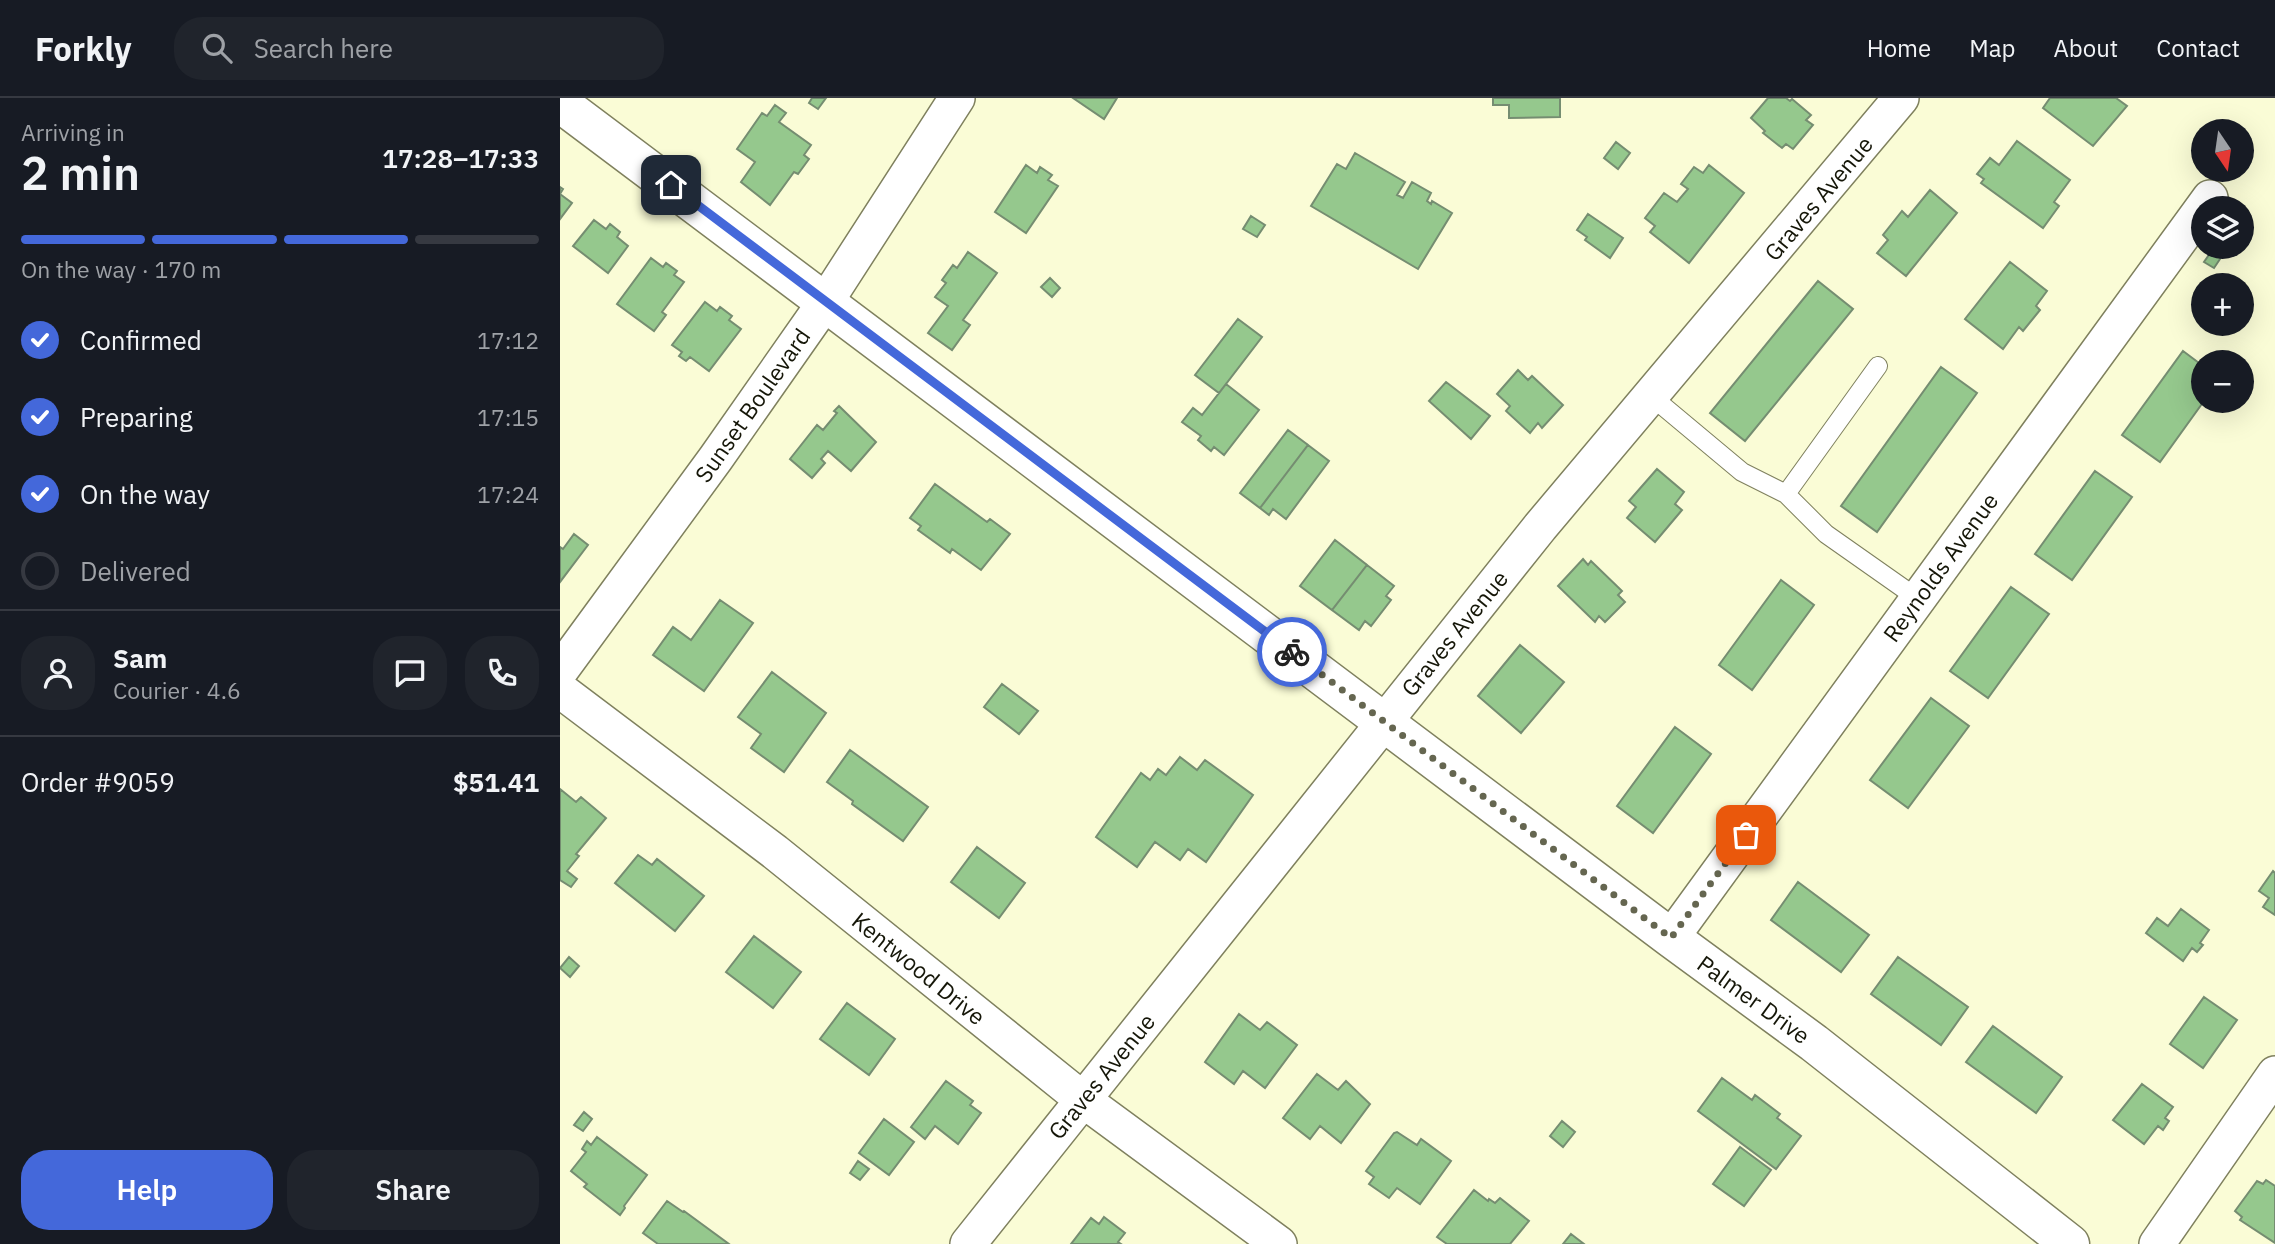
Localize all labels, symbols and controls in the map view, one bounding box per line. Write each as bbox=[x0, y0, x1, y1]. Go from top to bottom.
search box bbox=[174, 17, 664, 80]
text: Forkly bbox=[35, 27, 132, 70]
icon: search bbox=[198, 29, 236, 67]
text: Search here bbox=[254, 31, 393, 65]
text: Home bbox=[1867, 32, 1931, 64]
text: Map bbox=[1969, 32, 2015, 64]
text: About bbox=[2053, 32, 2118, 64]
text: Contact bbox=[2156, 32, 2240, 64]
text: Arriving in bbox=[21, 117, 125, 147]
north arrow bbox=[2191, 119, 2254, 182]
map controls bbox=[2191, 119, 2254, 413]
street label: Graves Avenue bbox=[1757, 130, 1879, 266]
text: 17:28–17:33 bbox=[382, 141, 539, 175]
text: 2 min bbox=[21, 143, 140, 203]
pin bbox=[641, 155, 701, 215]
icon: home bbox=[652, 166, 690, 204]
button: layers bbox=[2191, 196, 2254, 259]
text: On the way · 170 m bbox=[21, 254, 221, 284]
button: + bbox=[2191, 273, 2254, 336]
icon: check bbox=[21, 321, 59, 359]
street label: Sunset Boulevard bbox=[688, 322, 816, 488]
text: Confirmed bbox=[80, 323, 202, 357]
text: 17:12 bbox=[477, 325, 539, 355]
button: − bbox=[2191, 350, 2254, 413]
icon: check bbox=[21, 398, 59, 436]
text: Preparing bbox=[80, 400, 193, 434]
text: 17:15 bbox=[477, 402, 539, 432]
icon: check bbox=[21, 475, 59, 513]
text: On the way bbox=[80, 477, 210, 511]
text: 17:24 bbox=[477, 479, 539, 509]
street label: Reynolds Avenue bbox=[1876, 486, 2004, 648]
text: Delivered bbox=[80, 554, 191, 588]
street label: Graves Avenue bbox=[1394, 564, 1514, 702]
courier bbox=[1257, 617, 1327, 687]
icon: bike bbox=[1273, 633, 1311, 671]
button: person bbox=[21, 636, 95, 710]
button: chat bbox=[373, 636, 447, 710]
button: phone bbox=[465, 636, 539, 710]
text: Sam bbox=[113, 641, 167, 675]
text: Courier · 4.6 bbox=[113, 675, 241, 705]
text: Order #9059 bbox=[21, 765, 175, 799]
text: $51.41 bbox=[453, 765, 539, 799]
pin bbox=[1716, 805, 1776, 865]
icon: bag bbox=[1727, 816, 1765, 854]
street label: Kentwood Drive bbox=[846, 905, 992, 1031]
street label: Palmer Drive bbox=[1692, 948, 1816, 1050]
street label: Graves Avenue bbox=[1041, 1007, 1161, 1145]
button: Help bbox=[21, 1150, 273, 1230]
button: Share bbox=[287, 1150, 539, 1230]

